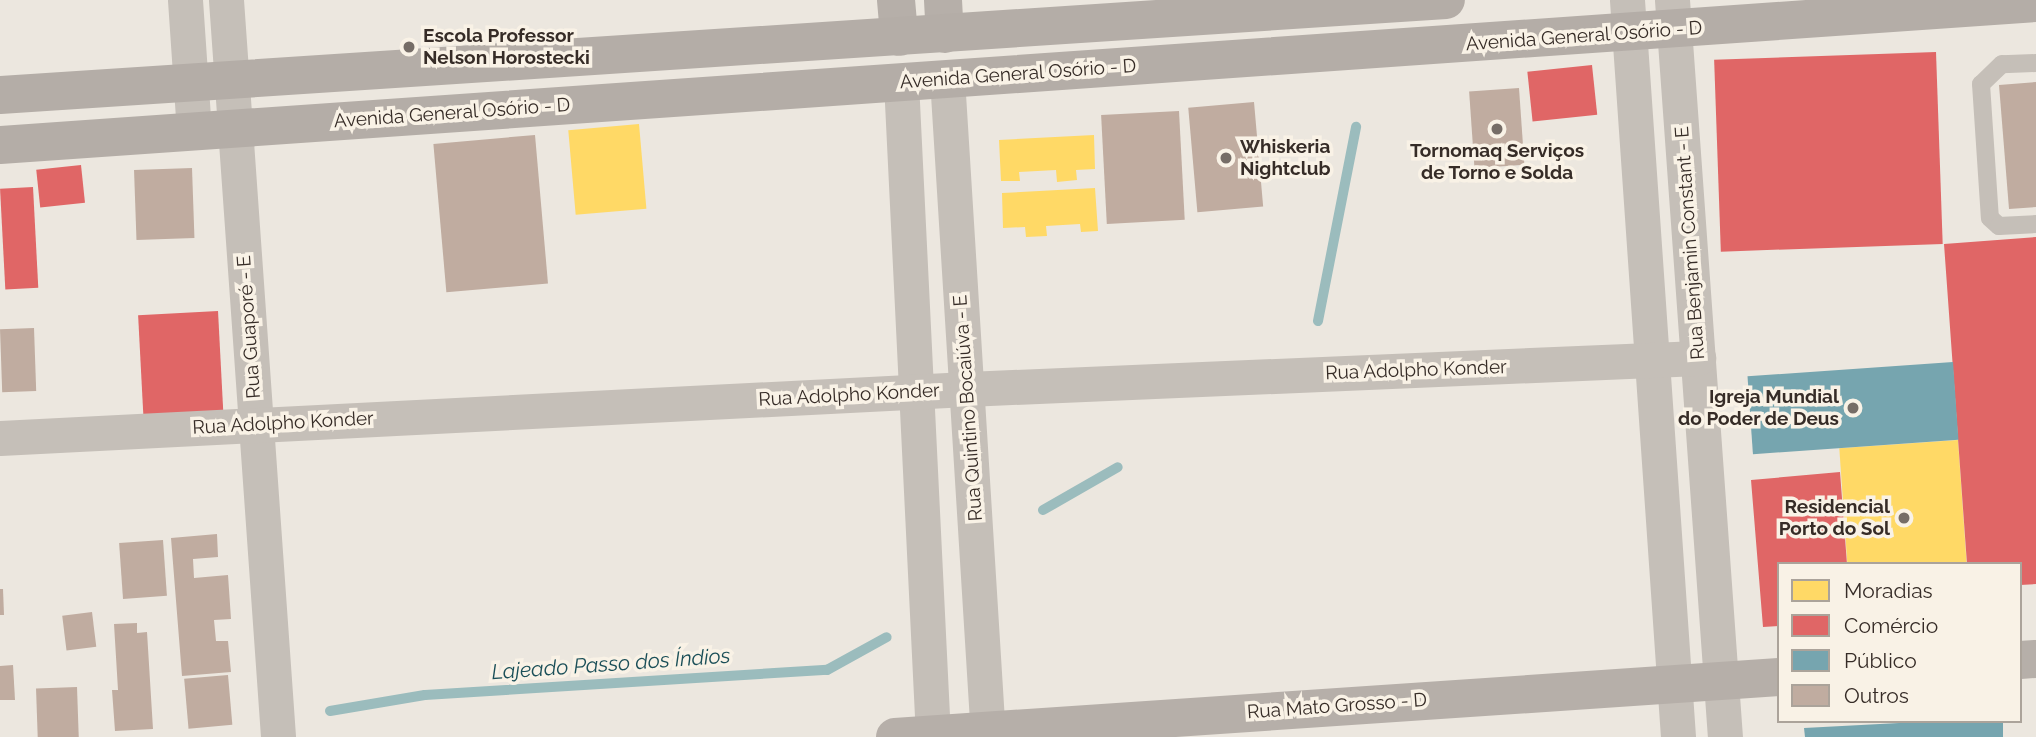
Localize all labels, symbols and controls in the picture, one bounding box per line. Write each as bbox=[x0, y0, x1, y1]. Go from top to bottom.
street label: Avenida General Osório - D bbox=[1465, 16, 1703, 56]
place label: Escola Professor Nelson Horostecki bbox=[423, 25, 590, 69]
marker: Escola Professor Nelson Horostecki bbox=[401, 39, 417, 55]
street label: Avenida General Osório - D bbox=[899, 54, 1137, 94]
street label: Avenida General Osório - D bbox=[333, 93, 571, 133]
marker: Tornomaq Serviços de Torno e Solda bbox=[1489, 121, 1505, 137]
street label: Rua Benjamin Constant - E bbox=[1670, 126, 1710, 360]
place label: Whiskeria Nightclub bbox=[1240, 136, 1331, 180]
place label: Tornomaq Serviços de Torno e Solda bbox=[1410, 140, 1584, 184]
marker: Whiskeria Nightclub bbox=[1218, 150, 1234, 166]
street label: Rua Guaporé - E bbox=[233, 254, 265, 400]
street label: Rua Quintino Bocaiúva - E bbox=[949, 294, 987, 522]
street label: Rua Adolpho Konder bbox=[1325, 355, 1507, 385]
street label: Rua Adolpho Konder bbox=[757, 379, 941, 411]
place label: Igreja Mundial do Poder de Deus bbox=[1678, 386, 1839, 430]
marker: Igreja Mundial do Poder de Deus bbox=[1845, 400, 1861, 416]
street label: Rua Adolpho Konder bbox=[191, 407, 375, 439]
place label: Residencial Porto do Sol bbox=[1779, 496, 1890, 540]
marker: Residencial Porto do Sol bbox=[1896, 510, 1912, 526]
legend bbox=[1777, 562, 2022, 723]
text: Moradias bbox=[1844, 578, 1933, 603]
text: Comércio bbox=[1844, 613, 1938, 638]
water label: Lajeado Passo dos Índios bbox=[491, 643, 731, 685]
text: Público bbox=[1844, 648, 1917, 673]
text: Outros bbox=[1844, 683, 1909, 708]
street label: Rua Mato Grosso - D bbox=[1246, 688, 1428, 724]

